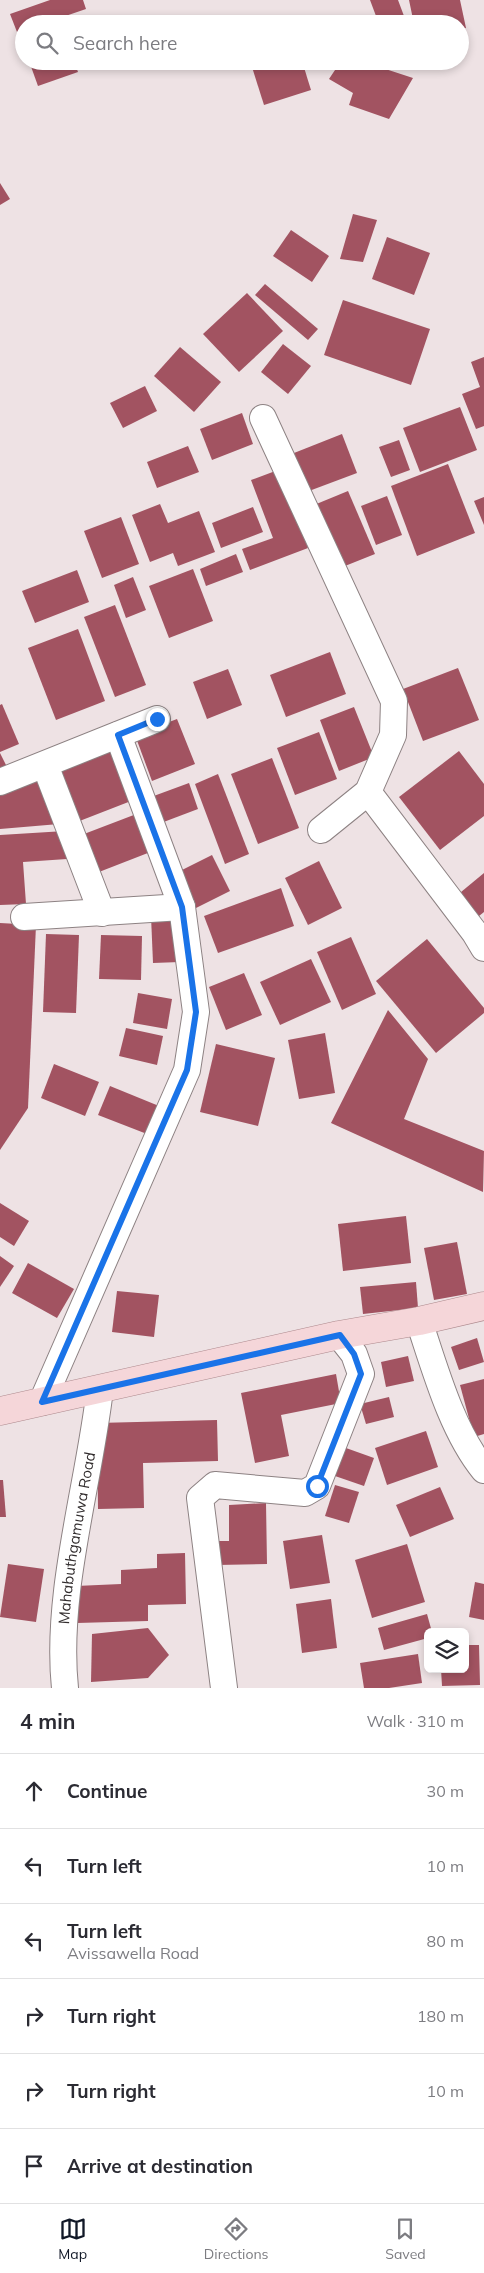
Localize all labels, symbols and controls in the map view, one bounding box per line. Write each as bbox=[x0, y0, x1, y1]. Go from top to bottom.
search box bbox=[15, 15, 469, 70]
icon: search bbox=[33, 29, 61, 57]
text: Search here bbox=[73, 31, 177, 55]
route end bbox=[146, 708, 169, 731]
street label: Mahabuthgamuwa Road bbox=[54, 1450, 99, 1625]
route start bbox=[306, 1475, 329, 1498]
map controls bbox=[424, 1628, 469, 1673]
button: layers bbox=[424, 1628, 469, 1673]
text: 4 min bbox=[20, 1708, 75, 1734]
text: Walk · 310 m bbox=[366, 1711, 464, 1731]
icon: ahead bbox=[20, 1777, 48, 1805]
text: Continue bbox=[67, 1779, 147, 1803]
text: 30 m bbox=[427, 1781, 464, 1801]
icon: left bbox=[20, 1852, 48, 1880]
text: Turn left bbox=[67, 1854, 142, 1878]
text: 10 m bbox=[427, 1856, 464, 1876]
text: Turn left bbox=[67, 1919, 142, 1943]
icon: left bbox=[20, 1927, 48, 1955]
text: 80 m bbox=[427, 1931, 464, 1951]
text: Avissawella Road bbox=[67, 1943, 199, 1963]
icon: right bbox=[20, 2002, 48, 2030]
text: Turn right bbox=[67, 2004, 156, 2028]
text: 180 m bbox=[417, 2006, 464, 2026]
icon: right bbox=[20, 2077, 48, 2105]
text: Turn right bbox=[67, 2079, 156, 2103]
text: 10 m bbox=[427, 2081, 464, 2101]
icon: arrive bbox=[20, 2152, 48, 2180]
text: Arrive at destination bbox=[67, 2154, 253, 2178]
tab: Map bbox=[58, 2215, 87, 2263]
tab: Directions bbox=[204, 2215, 269, 2263]
tab: Saved bbox=[385, 2215, 426, 2263]

